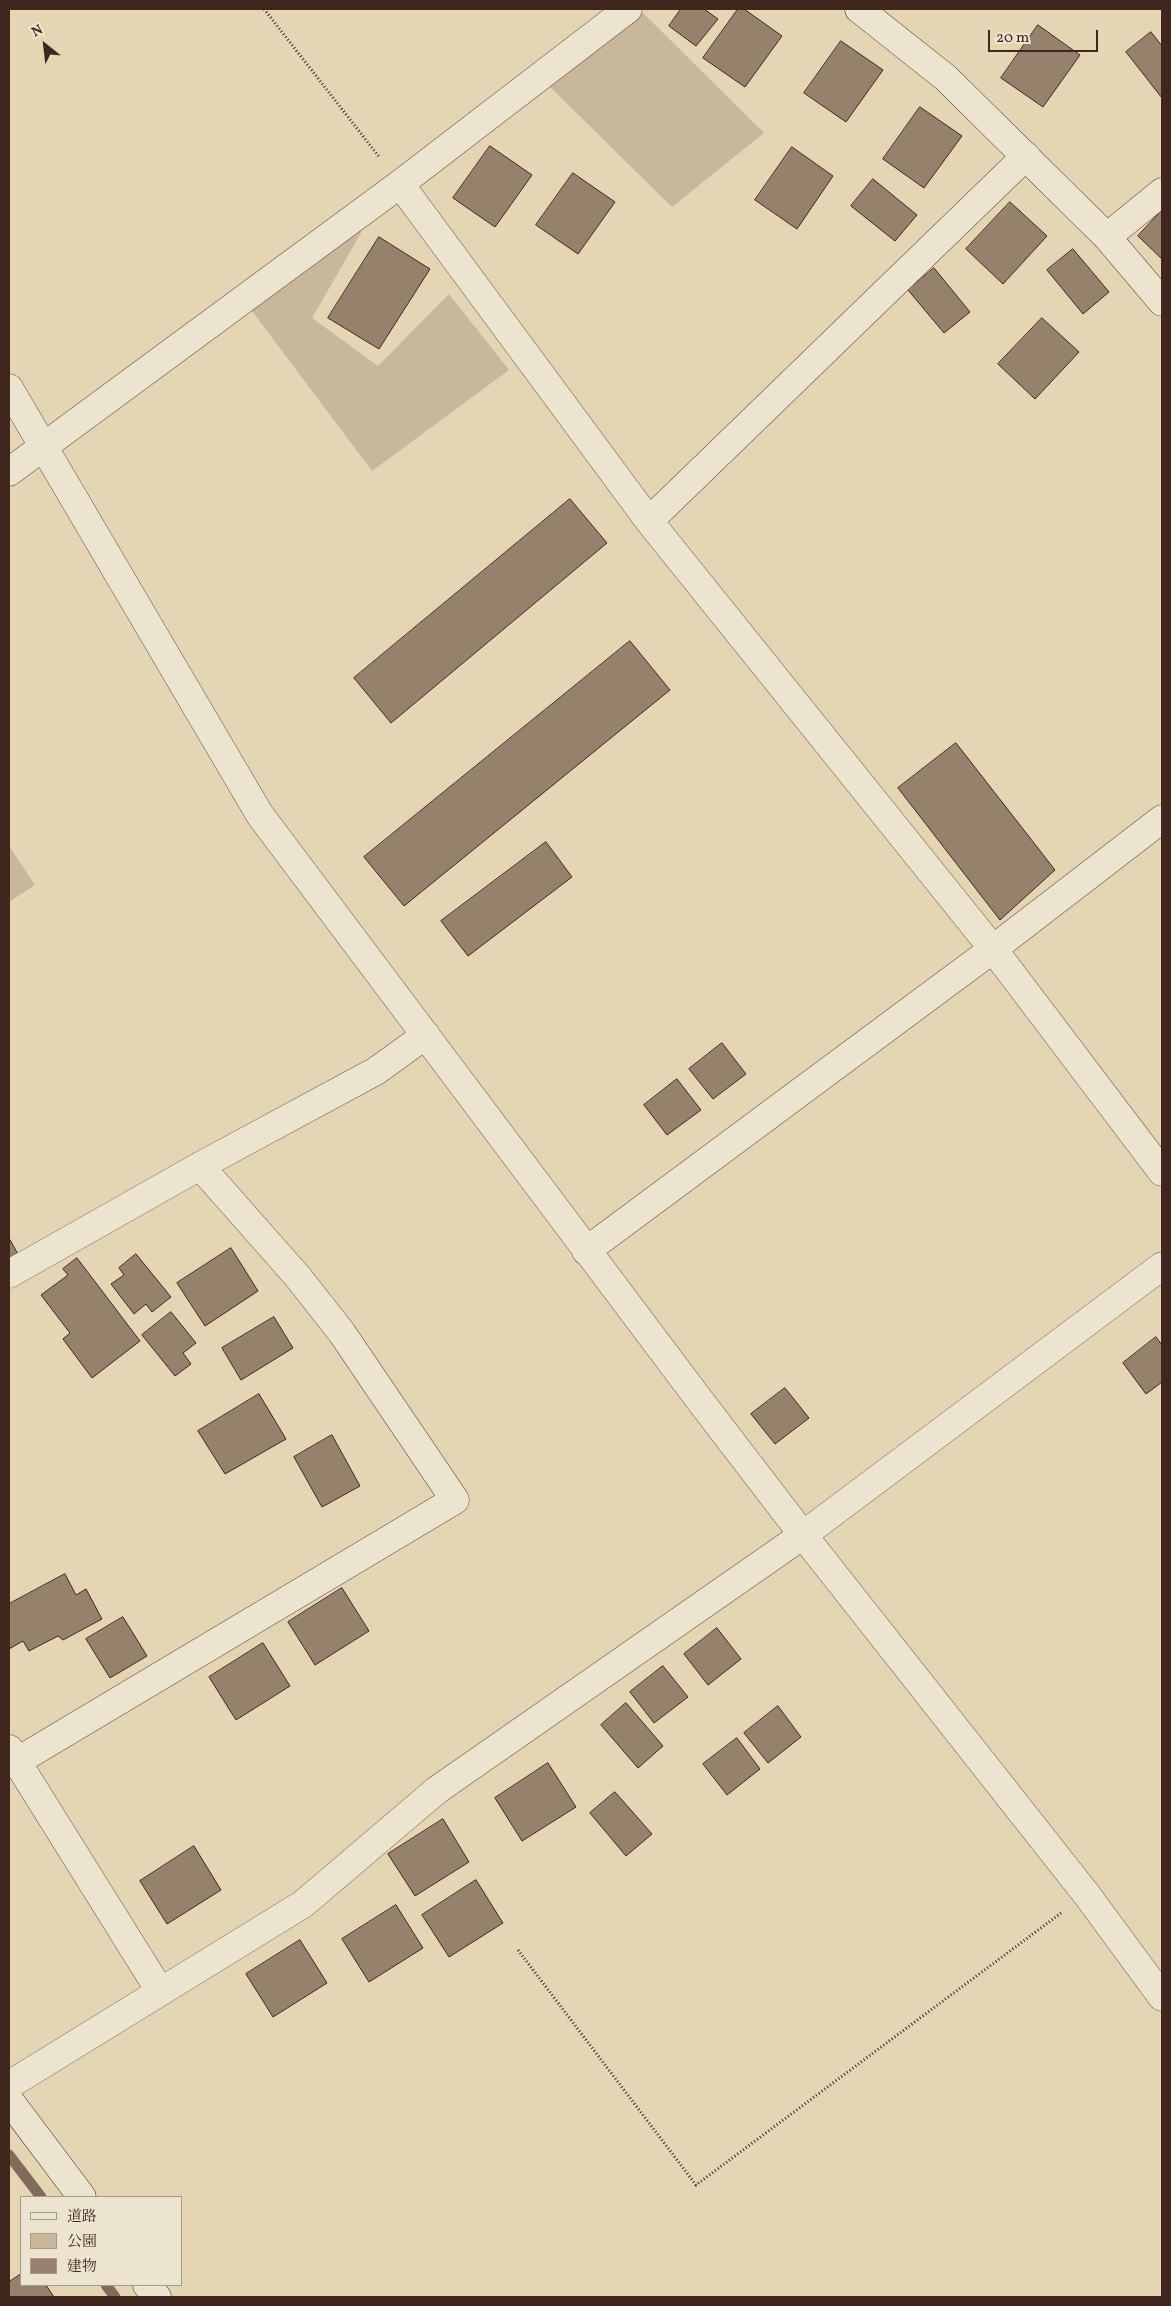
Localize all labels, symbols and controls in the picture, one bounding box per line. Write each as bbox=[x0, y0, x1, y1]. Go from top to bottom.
north arrow bbox=[20, 20, 70, 70]
scale bar bbox=[991, 20, 1101, 52]
text: N bbox=[28, 21, 47, 42]
text: 20 m bbox=[996, 28, 1029, 49]
legend bbox=[20, 2196, 182, 2286]
text: 道路 bbox=[67, 2207, 97, 2228]
text: 公園 bbox=[67, 2232, 97, 2253]
text: 建物 bbox=[67, 2257, 97, 2278]

